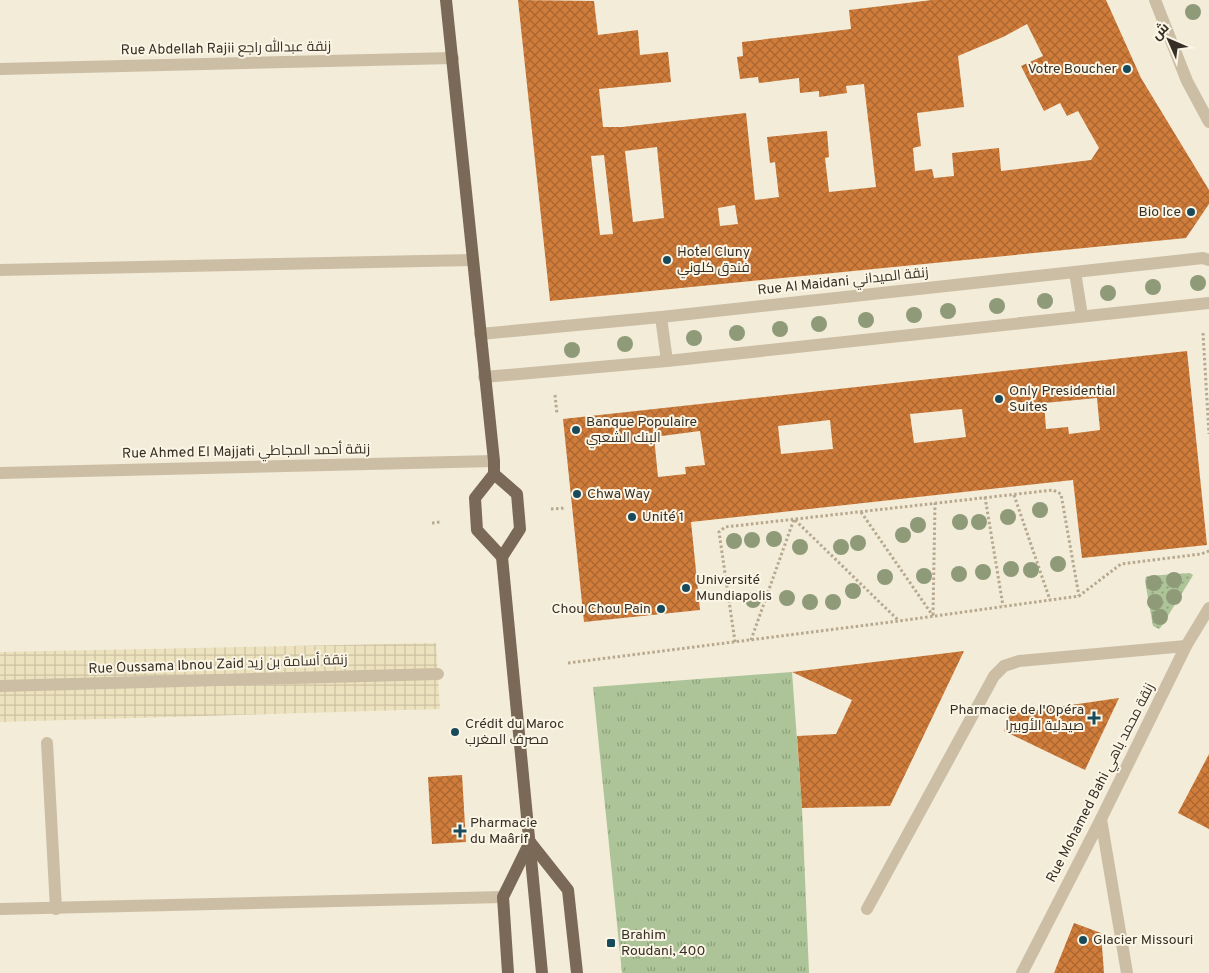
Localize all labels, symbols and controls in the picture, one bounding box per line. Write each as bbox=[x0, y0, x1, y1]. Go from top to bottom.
north arrow bbox=[1144, 15, 1194, 65]
text: ش bbox=[1148, 19, 1173, 44]
street label: Rue Abdellah Rajii زنقة عبدالله راجع bbox=[121, 37, 331, 59]
place label: Votre Boucher bbox=[1028, 61, 1118, 78]
marker: Votre Boucher bbox=[1121, 63, 1133, 75]
place label: Bio Ice bbox=[1139, 204, 1181, 221]
marker: Bio Ice bbox=[1185, 206, 1197, 218]
place label: Hotel Cluny فندق كلوني bbox=[677, 244, 750, 279]
marker: Hotel Cluny فندق كلوني bbox=[661, 254, 673, 266]
street label: Rue Al Maidani زنقة الميداني bbox=[757, 265, 930, 301]
place label: Only Presidential Suites bbox=[1009, 383, 1116, 416]
marker: Only Presidential Suites bbox=[993, 393, 1005, 405]
place label: Banque Populaire البنك الشعبي bbox=[586, 414, 697, 449]
marker: Banque Populaire البنك الشعبي bbox=[570, 424, 582, 436]
street label: Rue Ahmed El Majjati زنقة أحمد المجاطي bbox=[122, 439, 370, 465]
place label: Chwa Way bbox=[587, 486, 650, 503]
marker: Chwa Way bbox=[571, 488, 583, 500]
place label: Unité 1 bbox=[642, 509, 684, 526]
marker: Unité 1 bbox=[626, 511, 638, 523]
place label: Université Mundiapolis bbox=[696, 572, 772, 605]
marker: Université Mundiapolis bbox=[680, 582, 692, 594]
place label: Chou Chou Pain bbox=[551, 601, 651, 618]
marker: Chou Chou Pain bbox=[655, 603, 667, 615]
street label: Rue Oussama Ibnou Zaid زنقة أسامة بن زيد bbox=[88, 650, 348, 678]
street label: Rue Mohamed Bahi زنقة محمد باهي bbox=[1043, 680, 1161, 886]
place label: Pharmacie de l'Opéra صيدلية الأوبيرا bbox=[950, 702, 1084, 735]
marker: Pharmacie de l'Opéra صيدلية الأوبيرا bbox=[1088, 712, 1100, 724]
place label: Crédit du Maroc مصرف المغرب bbox=[465, 716, 564, 749]
marker: Crédit du Maroc مصرف المغرب bbox=[449, 726, 461, 738]
place label: Pharmacie du Maârif bbox=[470, 815, 537, 848]
marker: Pharmacie du Maârif bbox=[454, 825, 466, 837]
place label: Brahim Roudani, 400 bbox=[621, 927, 705, 960]
place label: Glacier Missouri bbox=[1093, 932, 1193, 949]
marker: Glacier Missouri bbox=[1077, 934, 1089, 946]
marker: Brahim Roudani, 400 bbox=[605, 937, 617, 949]

